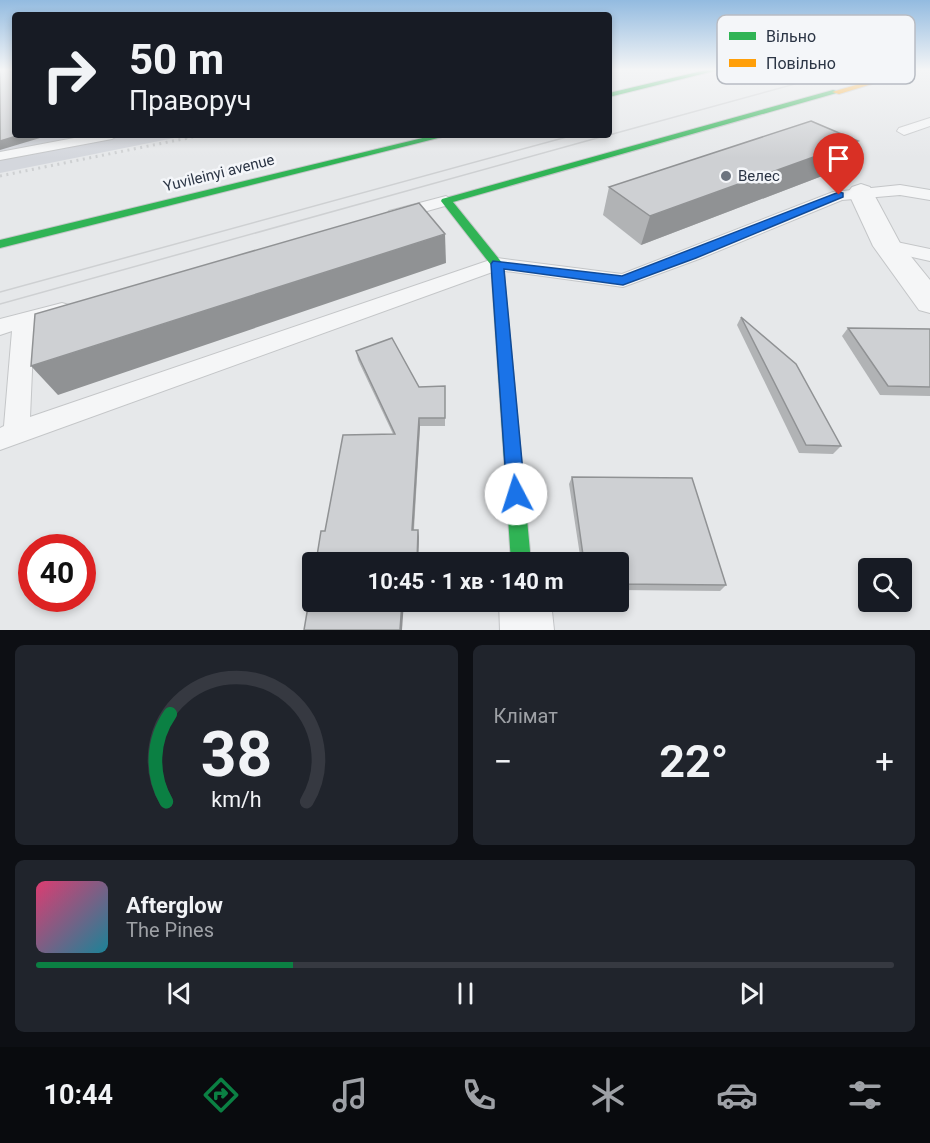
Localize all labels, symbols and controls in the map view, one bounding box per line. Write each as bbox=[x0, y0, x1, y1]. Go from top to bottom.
legend bbox=[717, 15, 915, 84]
text: Вільно bbox=[766, 27, 816, 46]
text: 50 m bbox=[129, 35, 224, 84]
icon: right bbox=[30, 36, 108, 114]
text: Повільно bbox=[766, 54, 836, 73]
text: Праворуч bbox=[129, 85, 251, 117]
pin bbox=[813, 133, 864, 195]
icon: arrive bbox=[822, 142, 855, 175]
street label: Yuvileinyi avenue bbox=[162, 151, 276, 195]
place label: Велес bbox=[738, 167, 780, 185]
marker: Велес bbox=[719, 169, 733, 183]
position arrow bbox=[484, 462, 548, 526]
speed limit sign: 40 bbox=[18, 534, 96, 612]
map controls bbox=[858, 558, 912, 612]
button: search bbox=[858, 558, 912, 612]
text: 10:45 · 1 хв · 140 m bbox=[368, 569, 563, 594]
text: Клімат bbox=[494, 704, 558, 728]
text: 38 bbox=[200, 718, 272, 791]
text: 22° bbox=[659, 735, 728, 788]
text: − bbox=[494, 742, 512, 781]
text: + bbox=[875, 742, 894, 781]
text: km/h bbox=[211, 787, 261, 812]
text: Afterglow bbox=[126, 893, 223, 918]
text: The Pines bbox=[126, 918, 214, 942]
icon: previous bbox=[163, 977, 196, 1010]
icon: pause bbox=[449, 977, 482, 1010]
icon: next bbox=[735, 977, 768, 1010]
icon: directions bbox=[200, 1074, 242, 1116]
icon: music bbox=[329, 1074, 371, 1116]
icon: phone bbox=[458, 1074, 500, 1116]
icon: climate bbox=[587, 1074, 629, 1116]
icon: car bbox=[716, 1074, 758, 1116]
icon: filters bbox=[844, 1074, 886, 1116]
text: 10:44 bbox=[43, 1079, 113, 1111]

